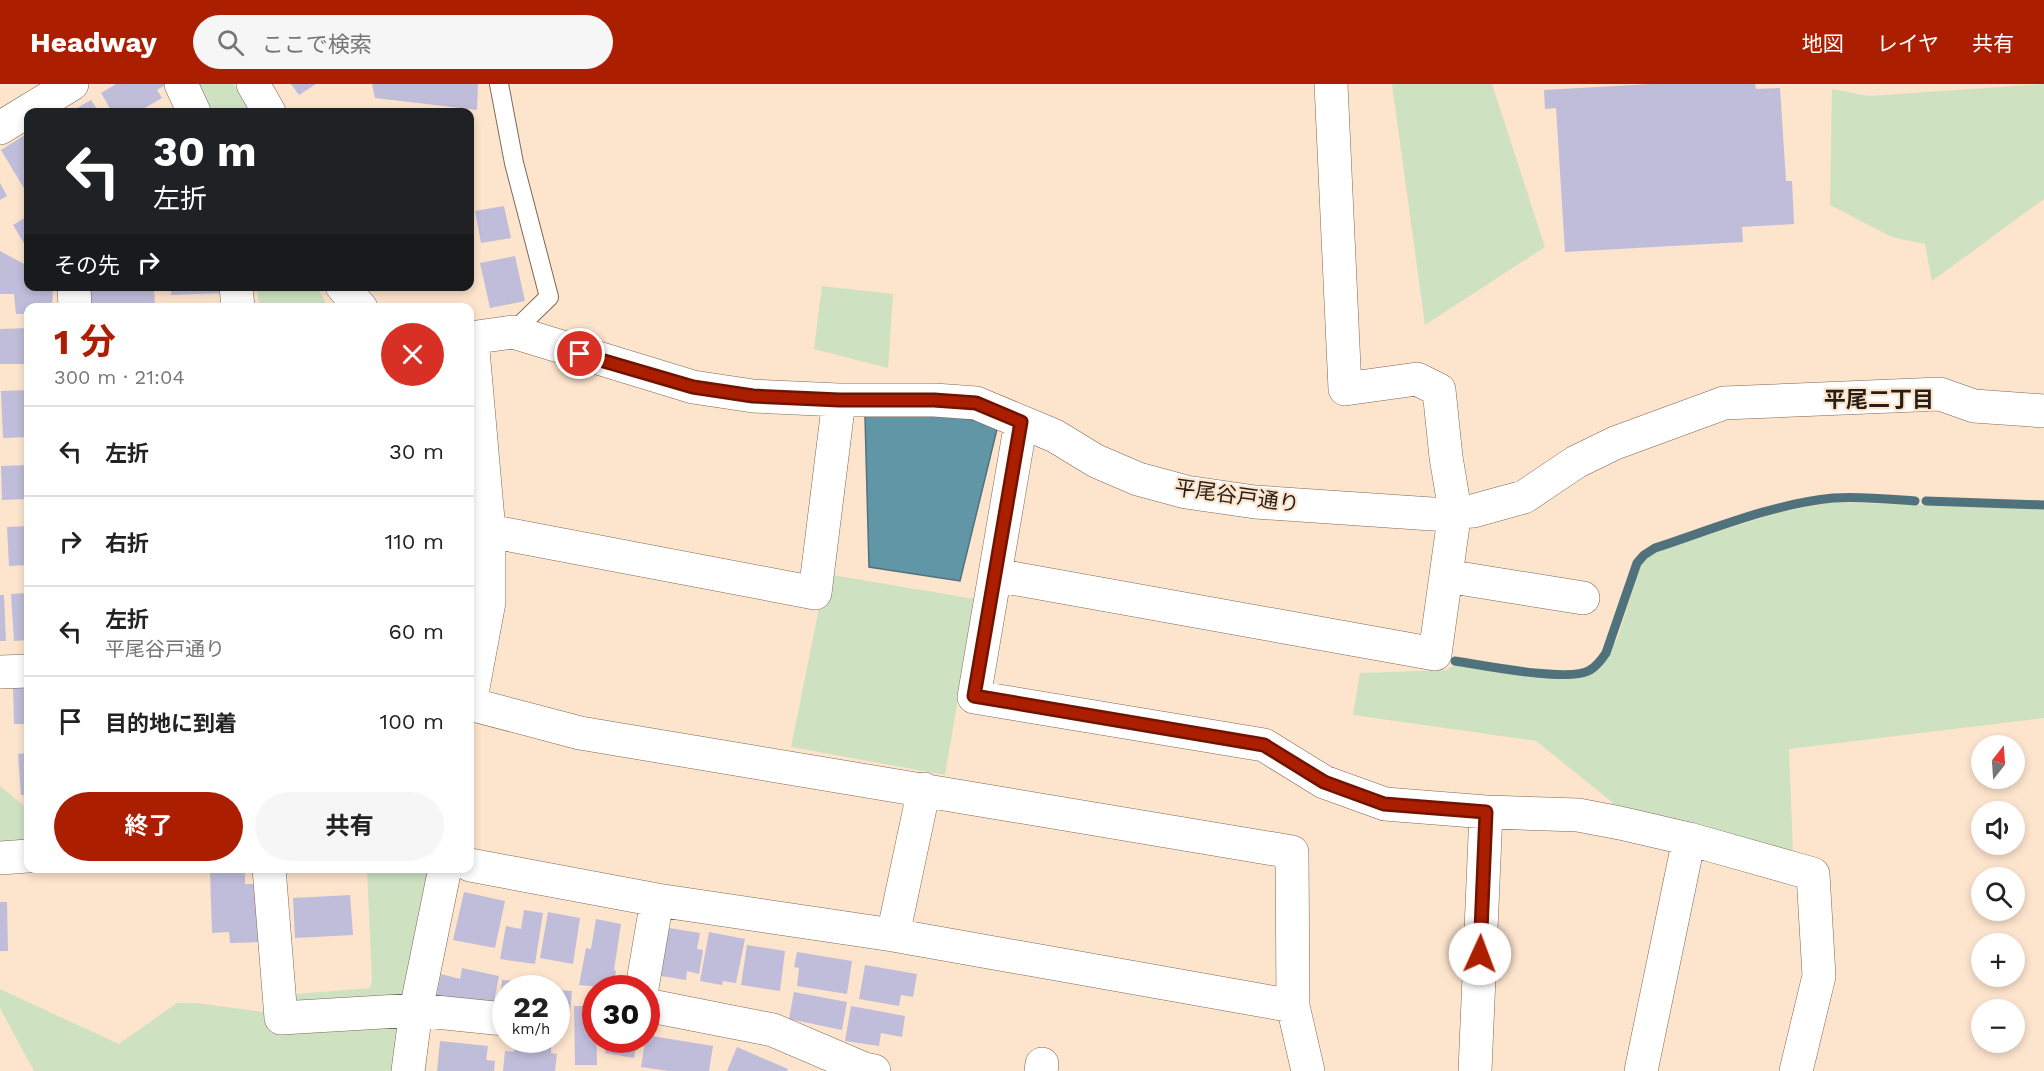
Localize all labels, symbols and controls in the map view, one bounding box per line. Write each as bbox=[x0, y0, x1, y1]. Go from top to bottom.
search box bbox=[193, 15, 613, 69]
text: Headway bbox=[30, 26, 157, 59]
icon: search bbox=[214, 26, 247, 59]
text: 地図 bbox=[1802, 31, 1844, 56]
text: レイヤ bbox=[1877, 31, 1939, 56]
text: 共有 bbox=[1972, 31, 2014, 56]
text: ここで検索 bbox=[262, 32, 372, 57]
text: 30 m bbox=[153, 127, 257, 176]
icon: left bbox=[54, 132, 132, 210]
text: 左折 bbox=[153, 183, 207, 215]
icon: right bbox=[132, 246, 165, 279]
text: その先 bbox=[54, 253, 120, 278]
text: 1 分 bbox=[54, 321, 116, 363]
button: close bbox=[381, 323, 444, 386]
pin bbox=[554, 328, 605, 379]
icon: arrive bbox=[563, 337, 596, 370]
text: 300 m · 21:04 bbox=[54, 365, 185, 389]
district label: 平尾二丁目 bbox=[1824, 387, 1934, 412]
icon: left bbox=[54, 435, 87, 468]
text: 30 m bbox=[389, 439, 444, 464]
text: 左折 bbox=[105, 441, 149, 466]
street label: 平尾谷戸通り bbox=[1173, 474, 1301, 517]
icon: right bbox=[54, 525, 87, 558]
text: 110 m bbox=[385, 529, 444, 554]
text: 右折 bbox=[105, 531, 149, 556]
text: 左折 bbox=[105, 607, 149, 632]
icon: left bbox=[54, 615, 87, 648]
text: 60 m bbox=[388, 619, 444, 644]
text: 平尾谷戸通り bbox=[105, 637, 225, 661]
icon: arrive bbox=[54, 705, 87, 738]
text: 100 m bbox=[380, 709, 444, 734]
text: 目的地に到着 bbox=[105, 711, 237, 736]
north arrow bbox=[1971, 735, 2025, 789]
map controls bbox=[1971, 735, 2025, 1053]
button: 終了 bbox=[54, 792, 243, 861]
button: 共有 bbox=[255, 792, 444, 861]
button: sound bbox=[1971, 801, 2025, 855]
button: search bbox=[1971, 867, 2025, 921]
position arrow bbox=[1448, 922, 1512, 986]
button: + bbox=[1971, 933, 2025, 987]
speed limit sign: 30 bbox=[582, 975, 660, 1053]
text: 22 bbox=[513, 989, 549, 1024]
button: − bbox=[1971, 999, 2025, 1053]
text: km/h bbox=[512, 1020, 550, 1038]

